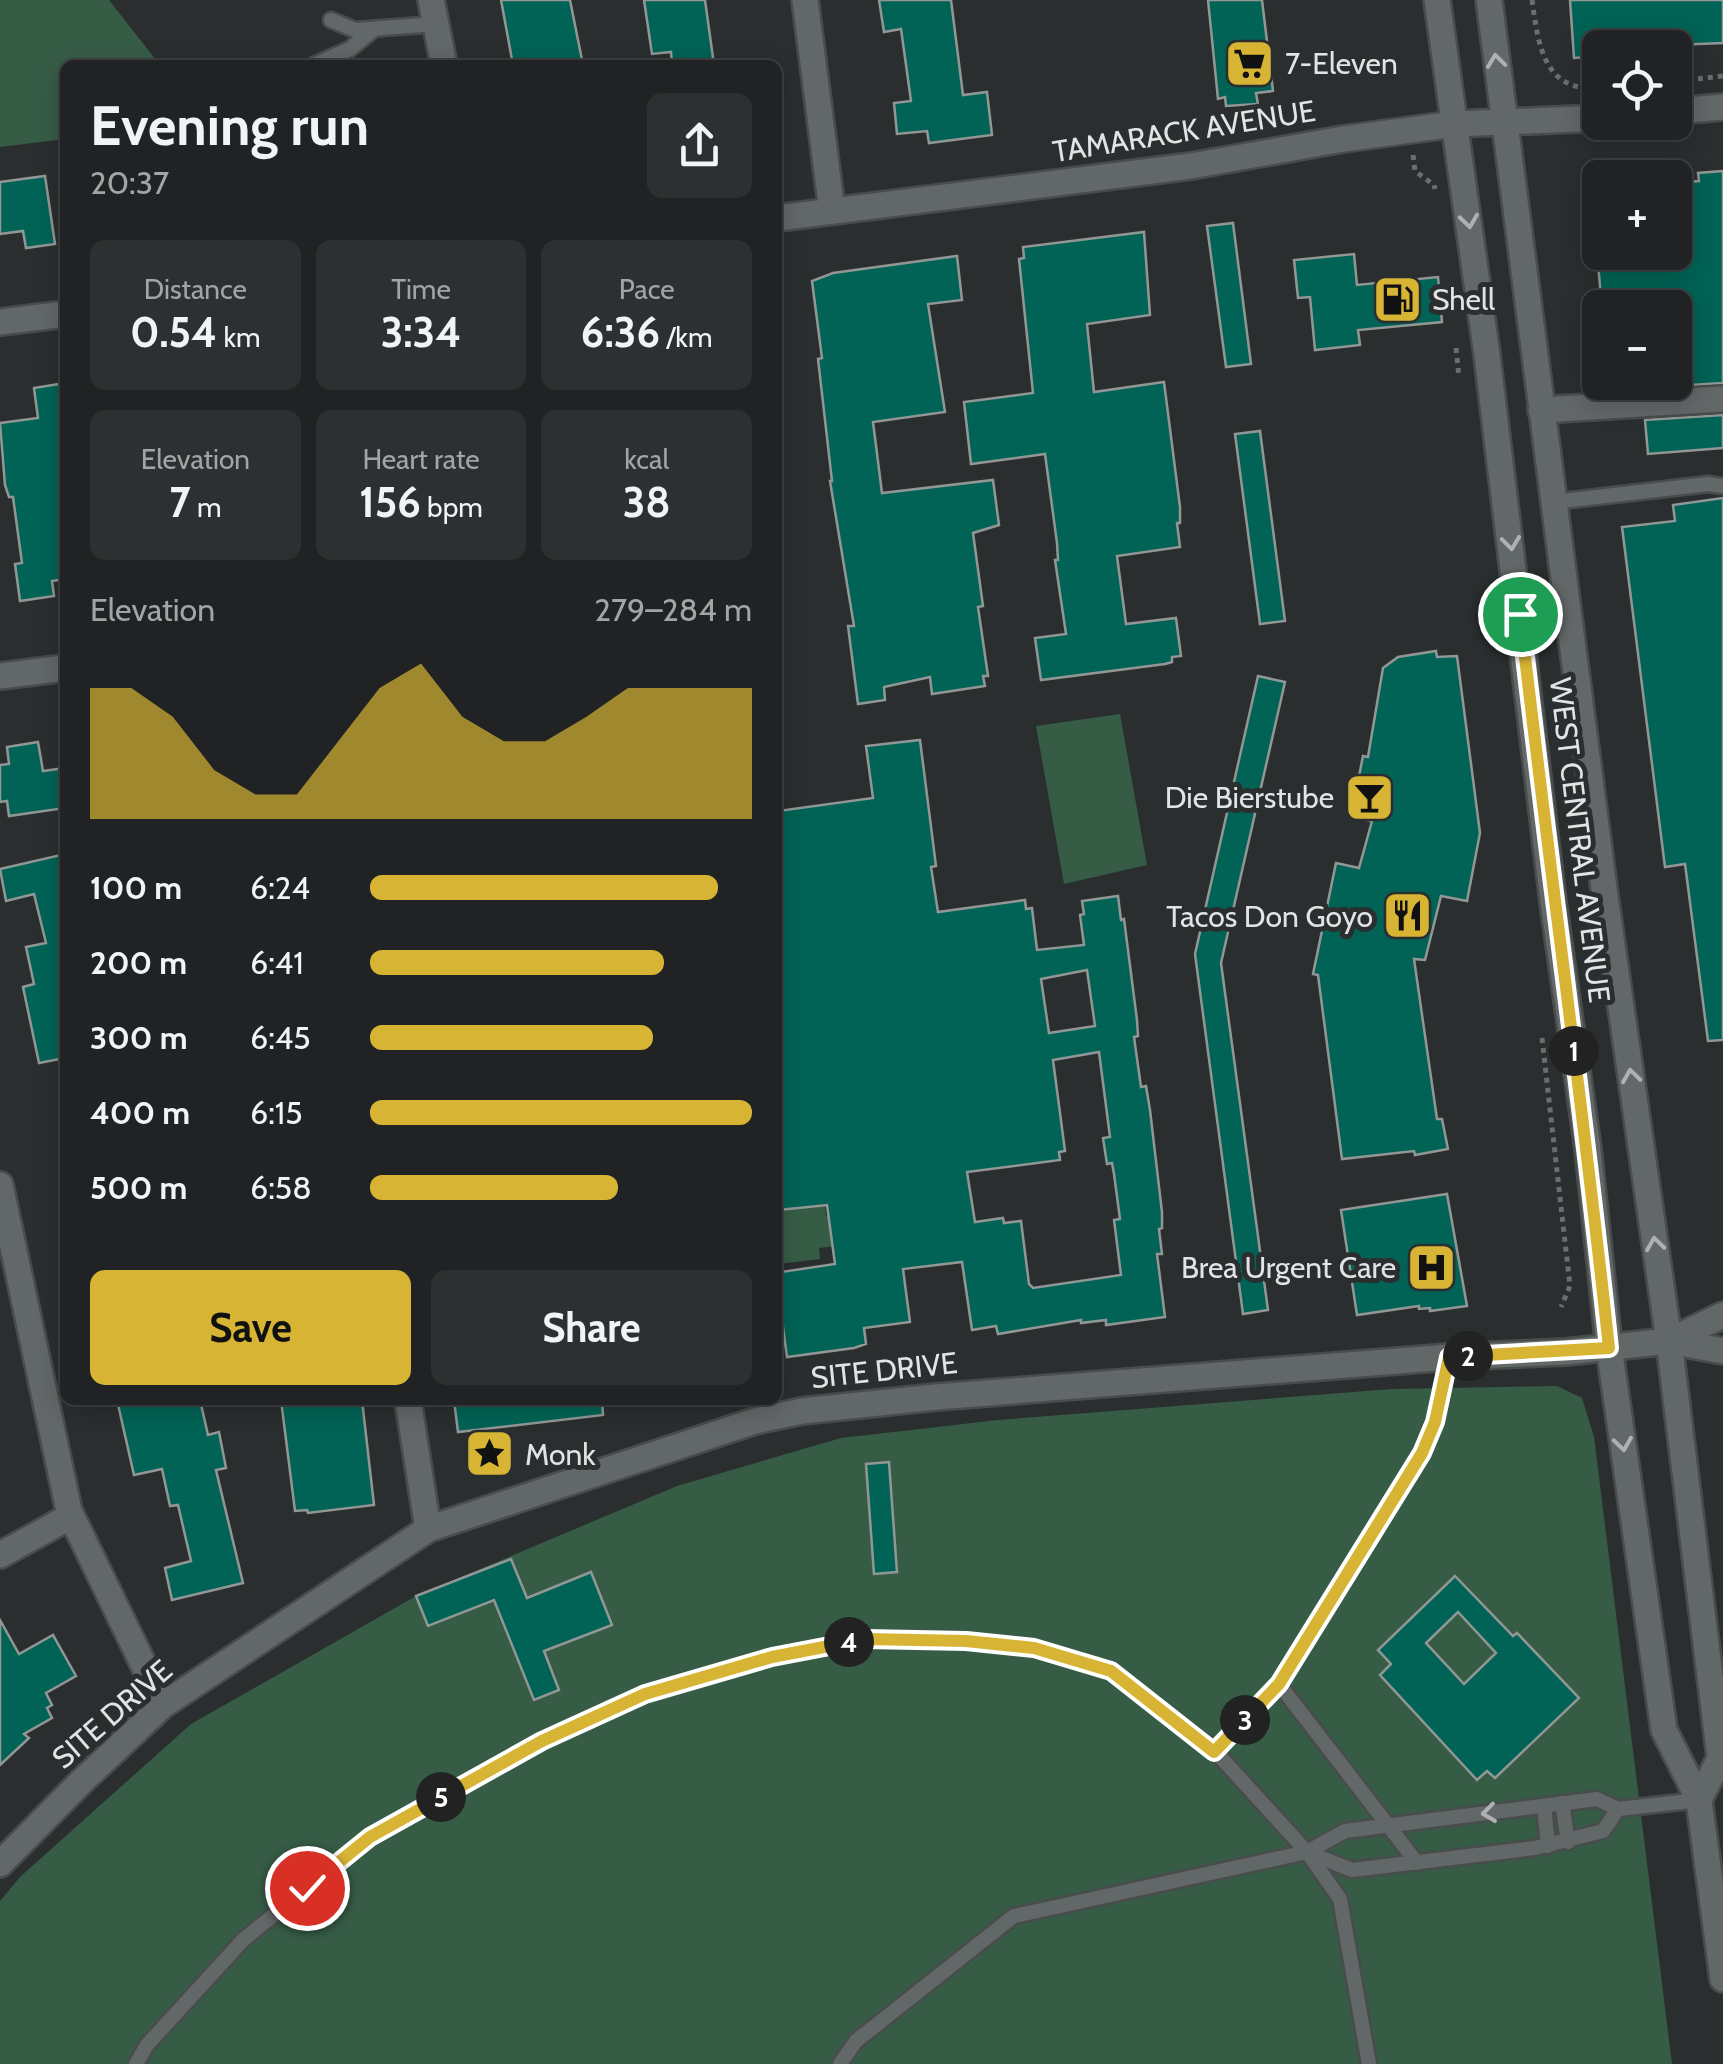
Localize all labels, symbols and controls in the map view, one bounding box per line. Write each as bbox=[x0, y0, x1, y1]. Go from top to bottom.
map controls bbox=[1582, 30, 1692, 400]
button: locate bbox=[1582, 30, 1692, 140]
supermarket icon: 7-Eleven bbox=[1224, 37, 1276, 89]
place label: 7-Eleven bbox=[1285, 45, 1398, 82]
one-way arrow bbox=[1486, 52, 1507, 68]
text: Evening run bbox=[90, 92, 369, 159]
street label: TAMARACK AVENUE bbox=[1050, 92, 1318, 170]
button: share bbox=[647, 93, 752, 198]
button: + bbox=[1582, 160, 1692, 270]
text: 20:37 bbox=[90, 163, 169, 202]
one-way arrow bbox=[1458, 212, 1479, 229]
text: Distance bbox=[144, 272, 247, 306]
text: Time bbox=[391, 272, 451, 306]
text: Pace bbox=[619, 272, 675, 306]
fuel station icon: Shell bbox=[1371, 273, 1423, 325]
place label: Shell bbox=[1432, 281, 1495, 318]
button: − bbox=[1582, 290, 1692, 400]
text: 0.54 bbox=[130, 306, 217, 358]
text: 3:34 bbox=[381, 306, 461, 358]
text: 6:36 bbox=[581, 306, 660, 358]
text: km bbox=[217, 320, 261, 354]
text: /km bbox=[660, 320, 712, 354]
text: Elevation bbox=[141, 442, 250, 476]
text: Heart rate bbox=[362, 442, 480, 476]
text: kcal bbox=[624, 442, 669, 476]
text: 7 bbox=[169, 476, 191, 528]
text: 156 bbox=[359, 476, 421, 528]
text: 38 bbox=[623, 476, 671, 528]
text: m bbox=[191, 490, 221, 524]
text: bpm bbox=[421, 490, 483, 524]
one-way arrow bbox=[1500, 535, 1521, 551]
pin bbox=[1478, 572, 1563, 657]
icon: arrive bbox=[1493, 587, 1548, 642]
text: Elevation bbox=[90, 590, 215, 629]
text: 279–284 m bbox=[594, 590, 752, 629]
street label: WEST CENTRAL AVENUE bbox=[1542, 675, 1618, 1005]
bar icon: Die Bierstube bbox=[1343, 771, 1395, 823]
place label: Die Bierstube bbox=[1165, 779, 1334, 816]
text: 100 m bbox=[90, 868, 182, 907]
text: 6:24 bbox=[250, 868, 310, 907]
restaurant icon: Tacos Don Goyo bbox=[1382, 890, 1434, 942]
place label: Tacos Don Goyo bbox=[1166, 898, 1373, 935]
text: 200 m bbox=[90, 943, 187, 982]
text: 6:41 bbox=[250, 943, 304, 982]
text: 300 m bbox=[90, 1018, 187, 1057]
text: 6:45 bbox=[250, 1018, 311, 1057]
pin: 1 bbox=[1549, 1026, 1599, 1076]
text: 1 bbox=[1569, 1034, 1579, 1068]
one-way arrow bbox=[1621, 1068, 1642, 1085]
text: 400 m bbox=[90, 1093, 190, 1132]
text: 6:15 bbox=[250, 1093, 303, 1132]
text: 500 m bbox=[90, 1168, 187, 1207]
text: 6:58 bbox=[250, 1168, 312, 1207]
one-way arrow bbox=[1645, 1236, 1666, 1253]
hospital icon: Brea Urgent Care bbox=[1405, 1241, 1457, 1293]
place label: Brea Urgent Care bbox=[1181, 1249, 1396, 1286]
button: Save bbox=[90, 1270, 411, 1385]
button: Share bbox=[431, 1270, 752, 1385]
pin: 2 bbox=[1443, 1331, 1493, 1381]
text: 2 bbox=[1461, 1339, 1475, 1373]
street label: SITE DRIVE bbox=[809, 1344, 959, 1396]
place icon: Monk bbox=[464, 1428, 516, 1480]
place label: Monk bbox=[525, 1436, 596, 1473]
one-way arrow bbox=[1611, 1436, 1632, 1452]
pin: 4 bbox=[824, 1617, 874, 1667]
text: 4 bbox=[840, 1625, 858, 1659]
street label: SITE DRIVE bbox=[44, 1652, 180, 1776]
pin: 3 bbox=[1220, 1695, 1270, 1745]
text: 3 bbox=[1237, 1703, 1253, 1737]
pin: 5 bbox=[416, 1772, 466, 1822]
text: 5 bbox=[433, 1780, 449, 1814]
one-way arrow bbox=[1480, 1802, 1496, 1823]
pin bbox=[265, 1846, 350, 1931]
icon: check bbox=[280, 1861, 335, 1916]

